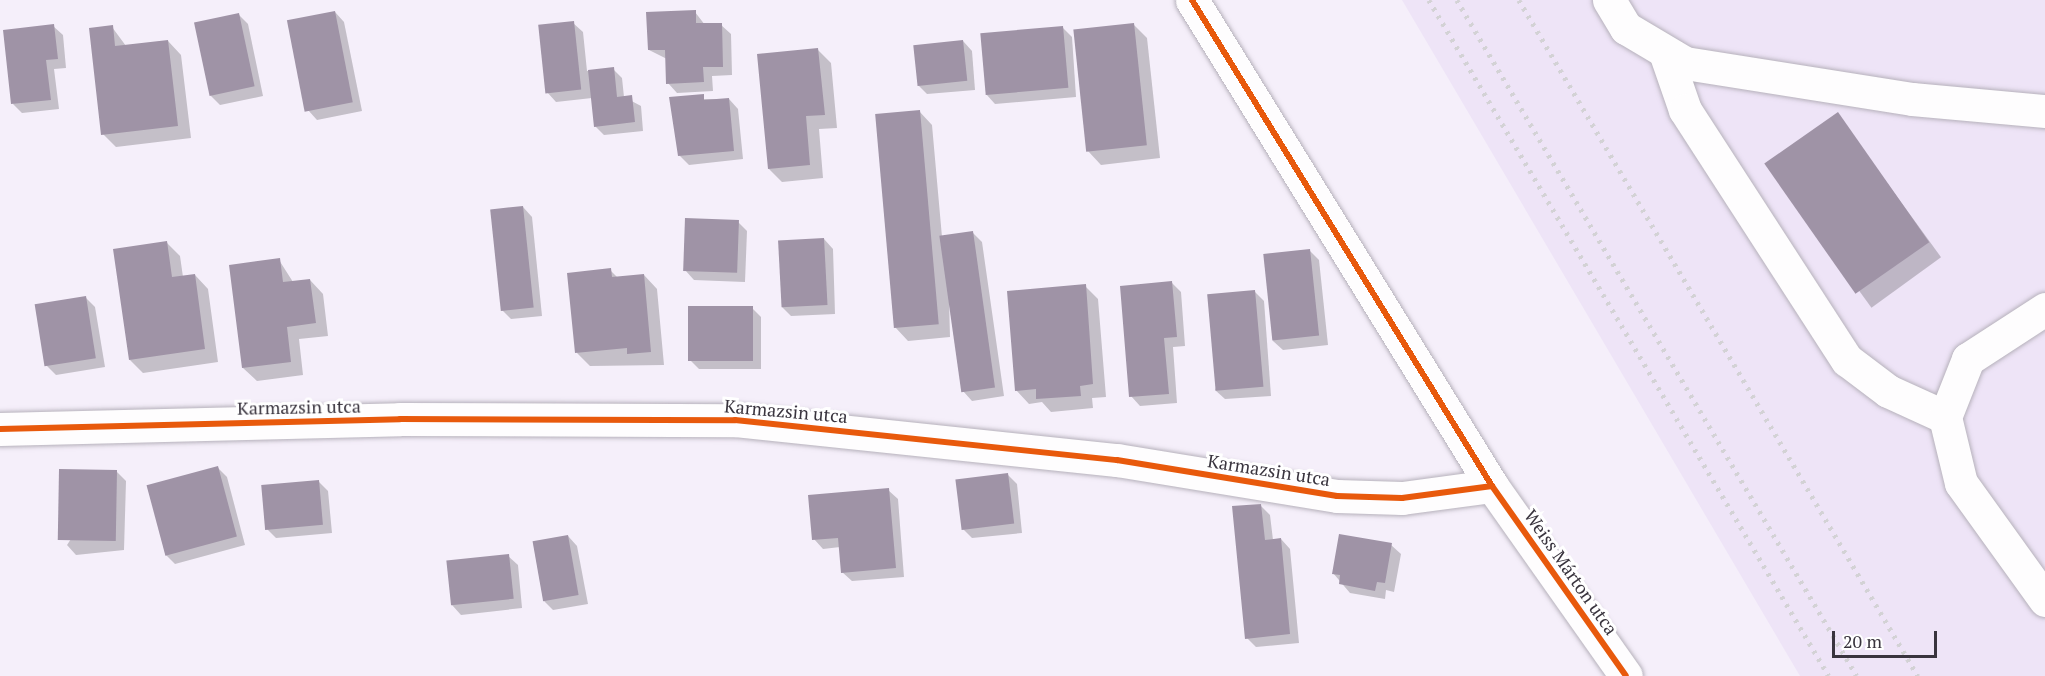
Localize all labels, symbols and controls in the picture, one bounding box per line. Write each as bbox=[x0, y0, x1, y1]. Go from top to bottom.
street label: Karmazsin utca bbox=[237, 395, 361, 419]
street label: Karmazsin utca bbox=[723, 395, 849, 427]
street label: Karmazsin utca bbox=[1206, 450, 1332, 490]
street label: Weiss Márton utca bbox=[1520, 505, 1622, 639]
scale bar bbox=[1835, 619, 1940, 657]
text: 20 m bbox=[1843, 629, 1882, 653]

